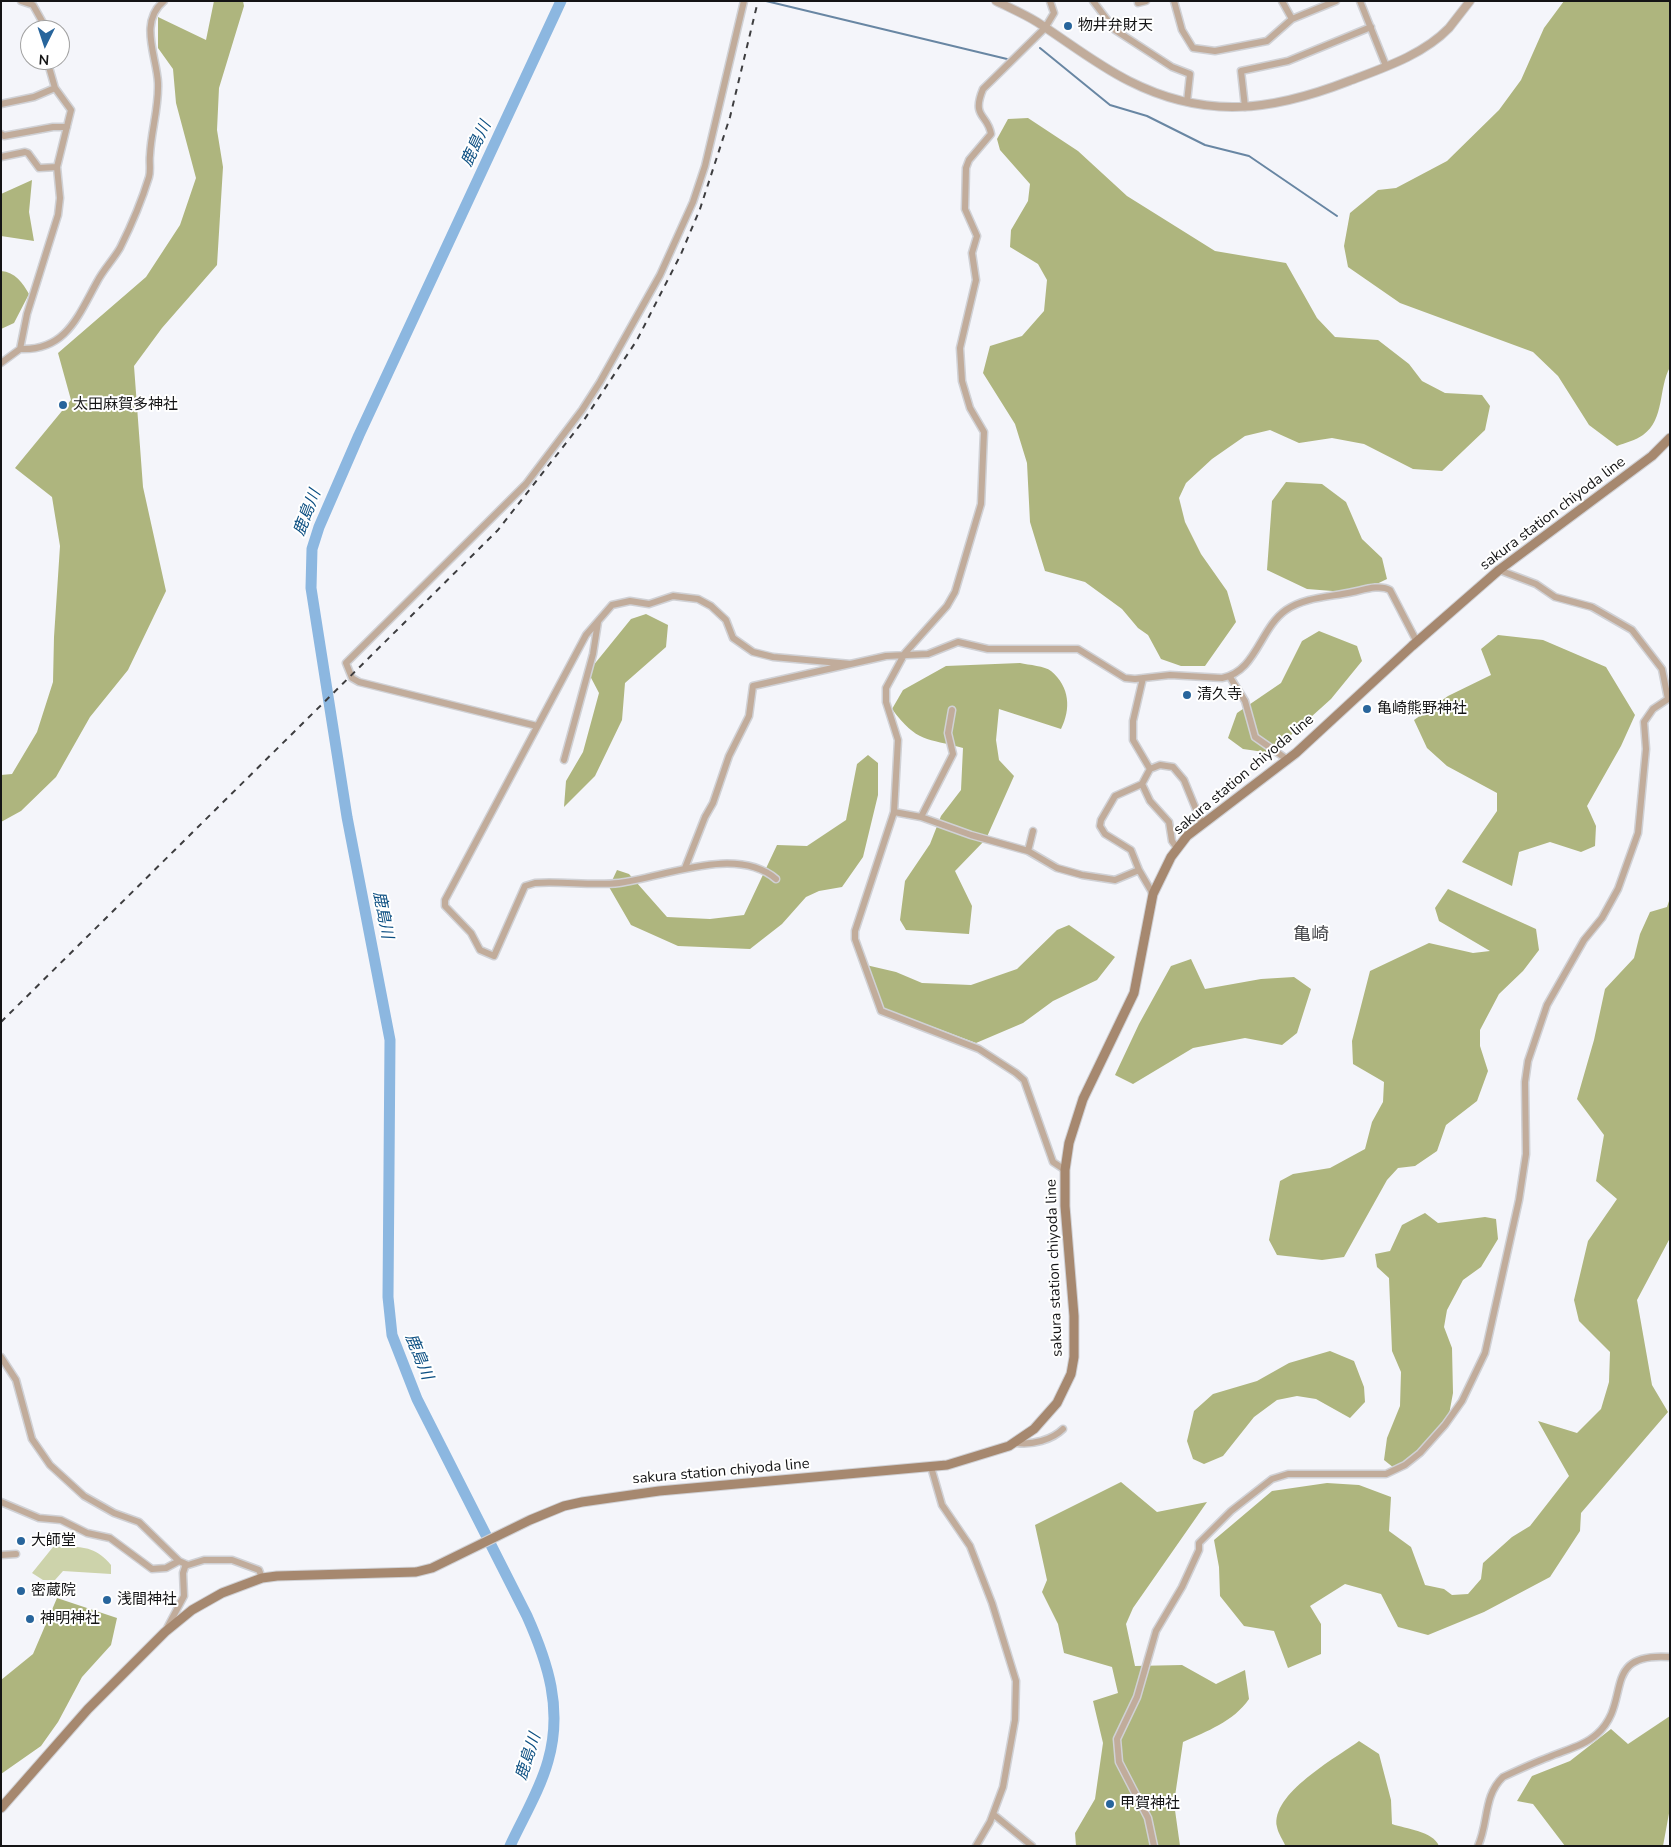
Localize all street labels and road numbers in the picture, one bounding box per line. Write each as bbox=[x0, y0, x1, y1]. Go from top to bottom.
street label: sakura station chiyoda line bbox=[1477, 453, 1629, 575]
street label: sakura station chiyoda line bbox=[1170, 711, 1318, 839]
street label: sakura station chiyoda line bbox=[1043, 1179, 1067, 1357]
street label: sakura station chiyoda line bbox=[632, 1455, 810, 1489]

